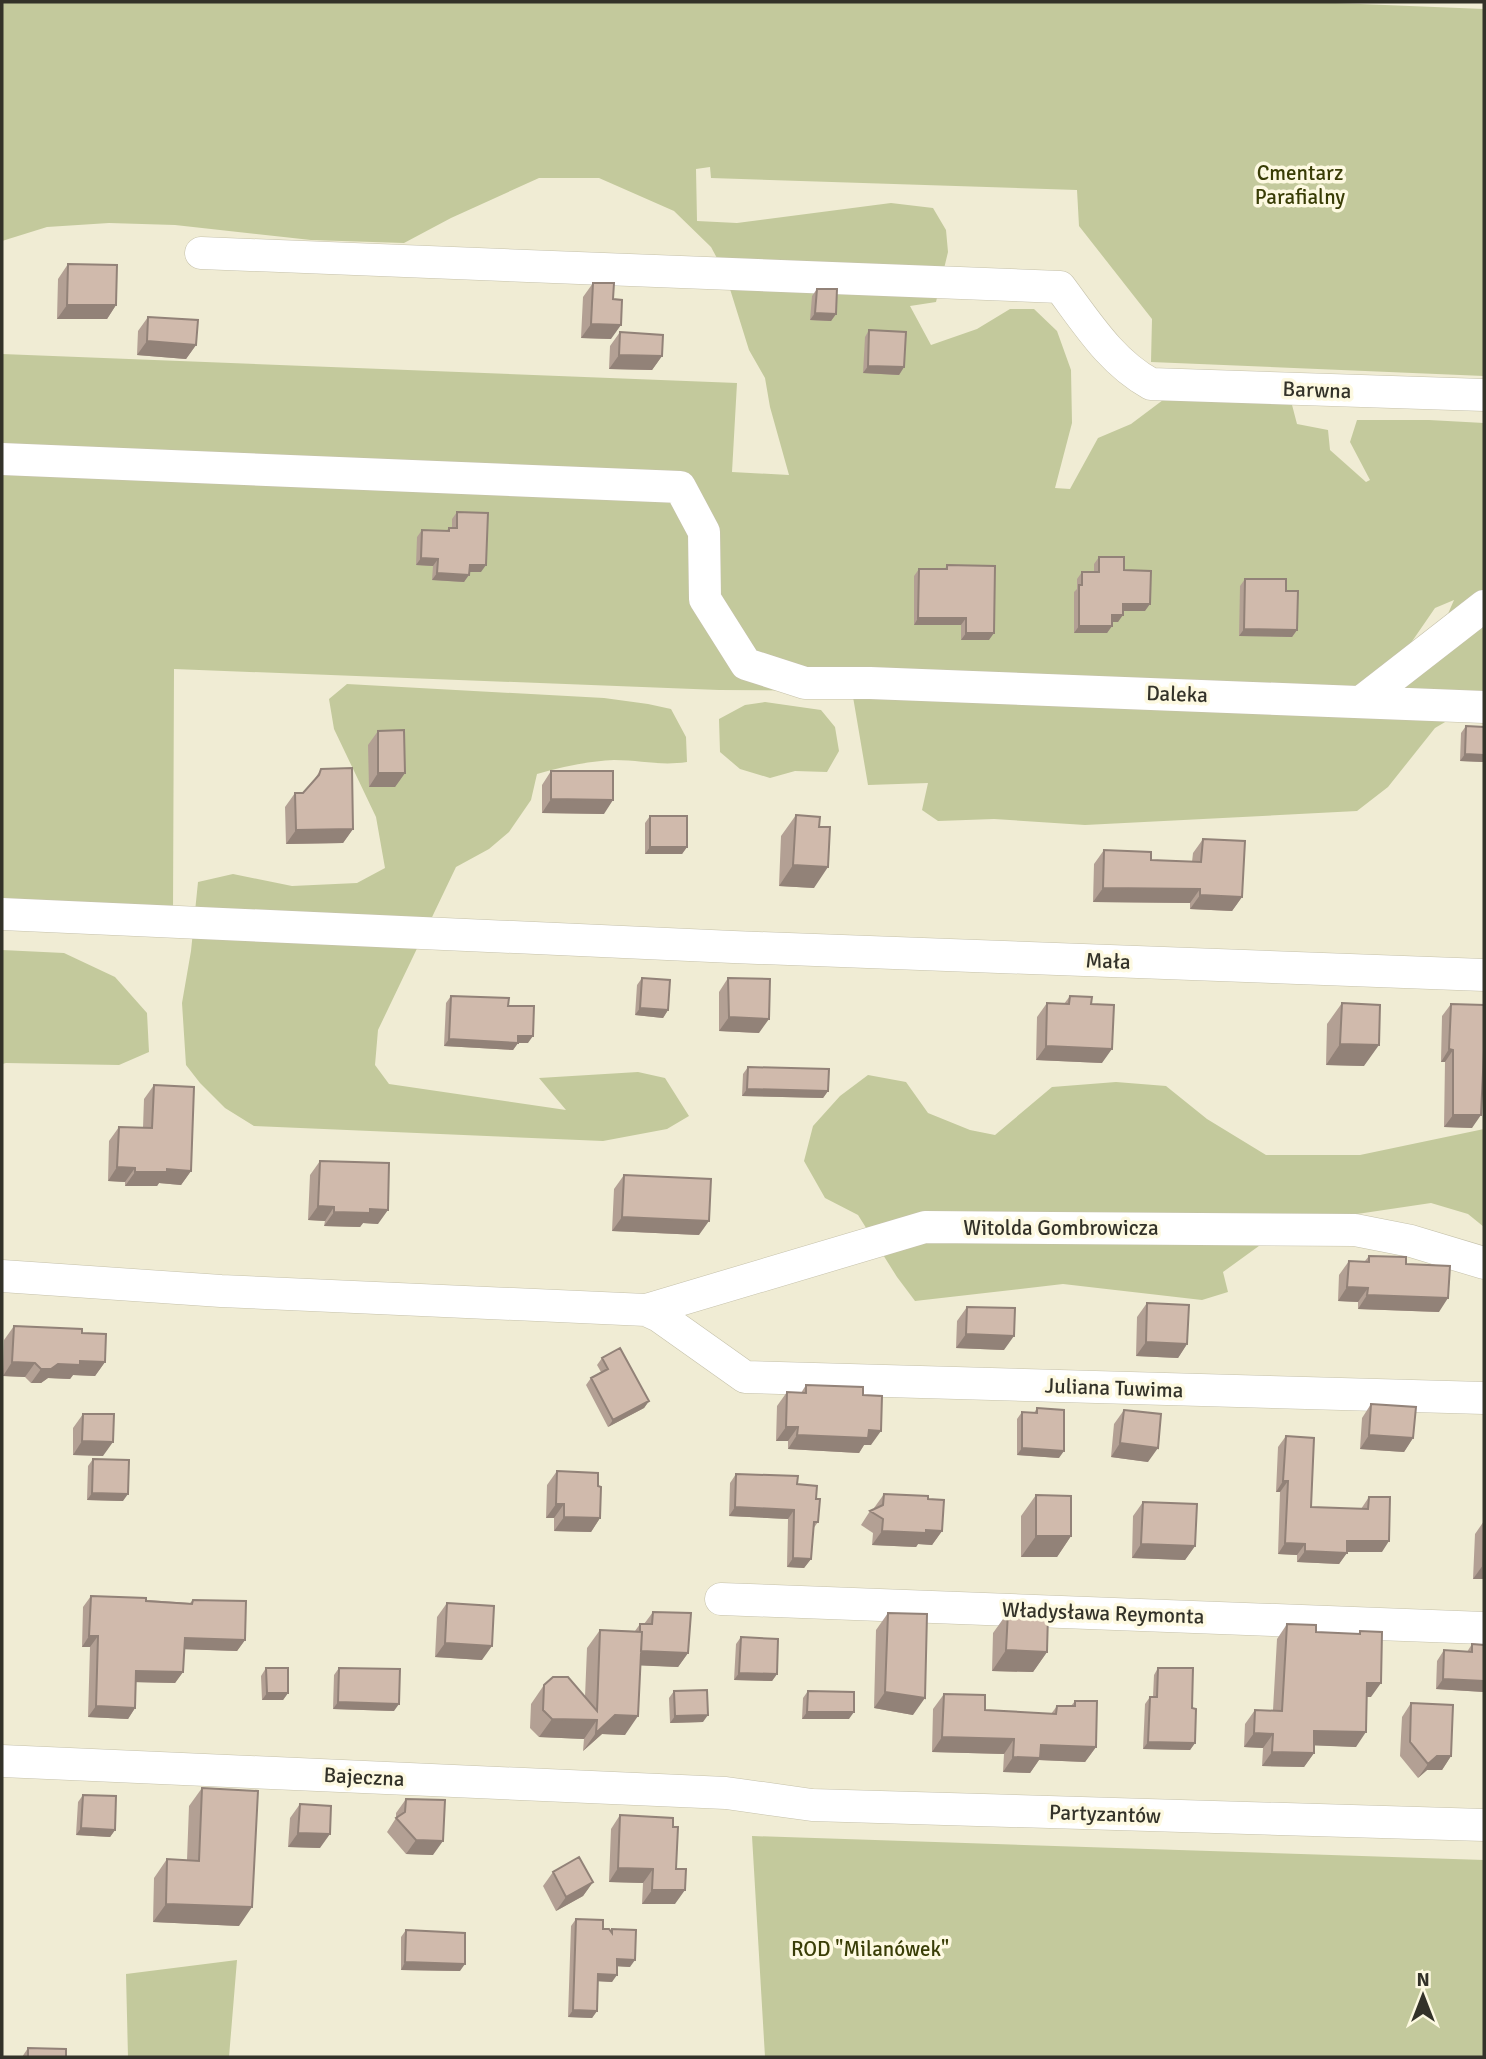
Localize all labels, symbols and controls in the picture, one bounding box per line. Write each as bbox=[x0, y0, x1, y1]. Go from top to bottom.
park label: Cmentarz Parafialny bbox=[1255, 160, 1345, 210]
street label: Barwna bbox=[1282, 376, 1352, 404]
street label: Daleka bbox=[1146, 680, 1208, 708]
street label: Mała bbox=[1085, 947, 1131, 975]
street label: Witolda Gombrowicza bbox=[963, 1215, 1159, 1241]
street label: Juliana Tuwima bbox=[1044, 1373, 1184, 1403]
street label: Władysława Reymonta bbox=[1001, 1596, 1205, 1630]
street label: Bajeczna bbox=[323, 1762, 405, 1792]
street label: Partyzantów bbox=[1049, 1799, 1161, 1829]
park label: ROD "Milanówek" bbox=[791, 1936, 949, 1962]
north arrow bbox=[1388, 1961, 1458, 2031]
text: N bbox=[1416, 1968, 1430, 1992]

